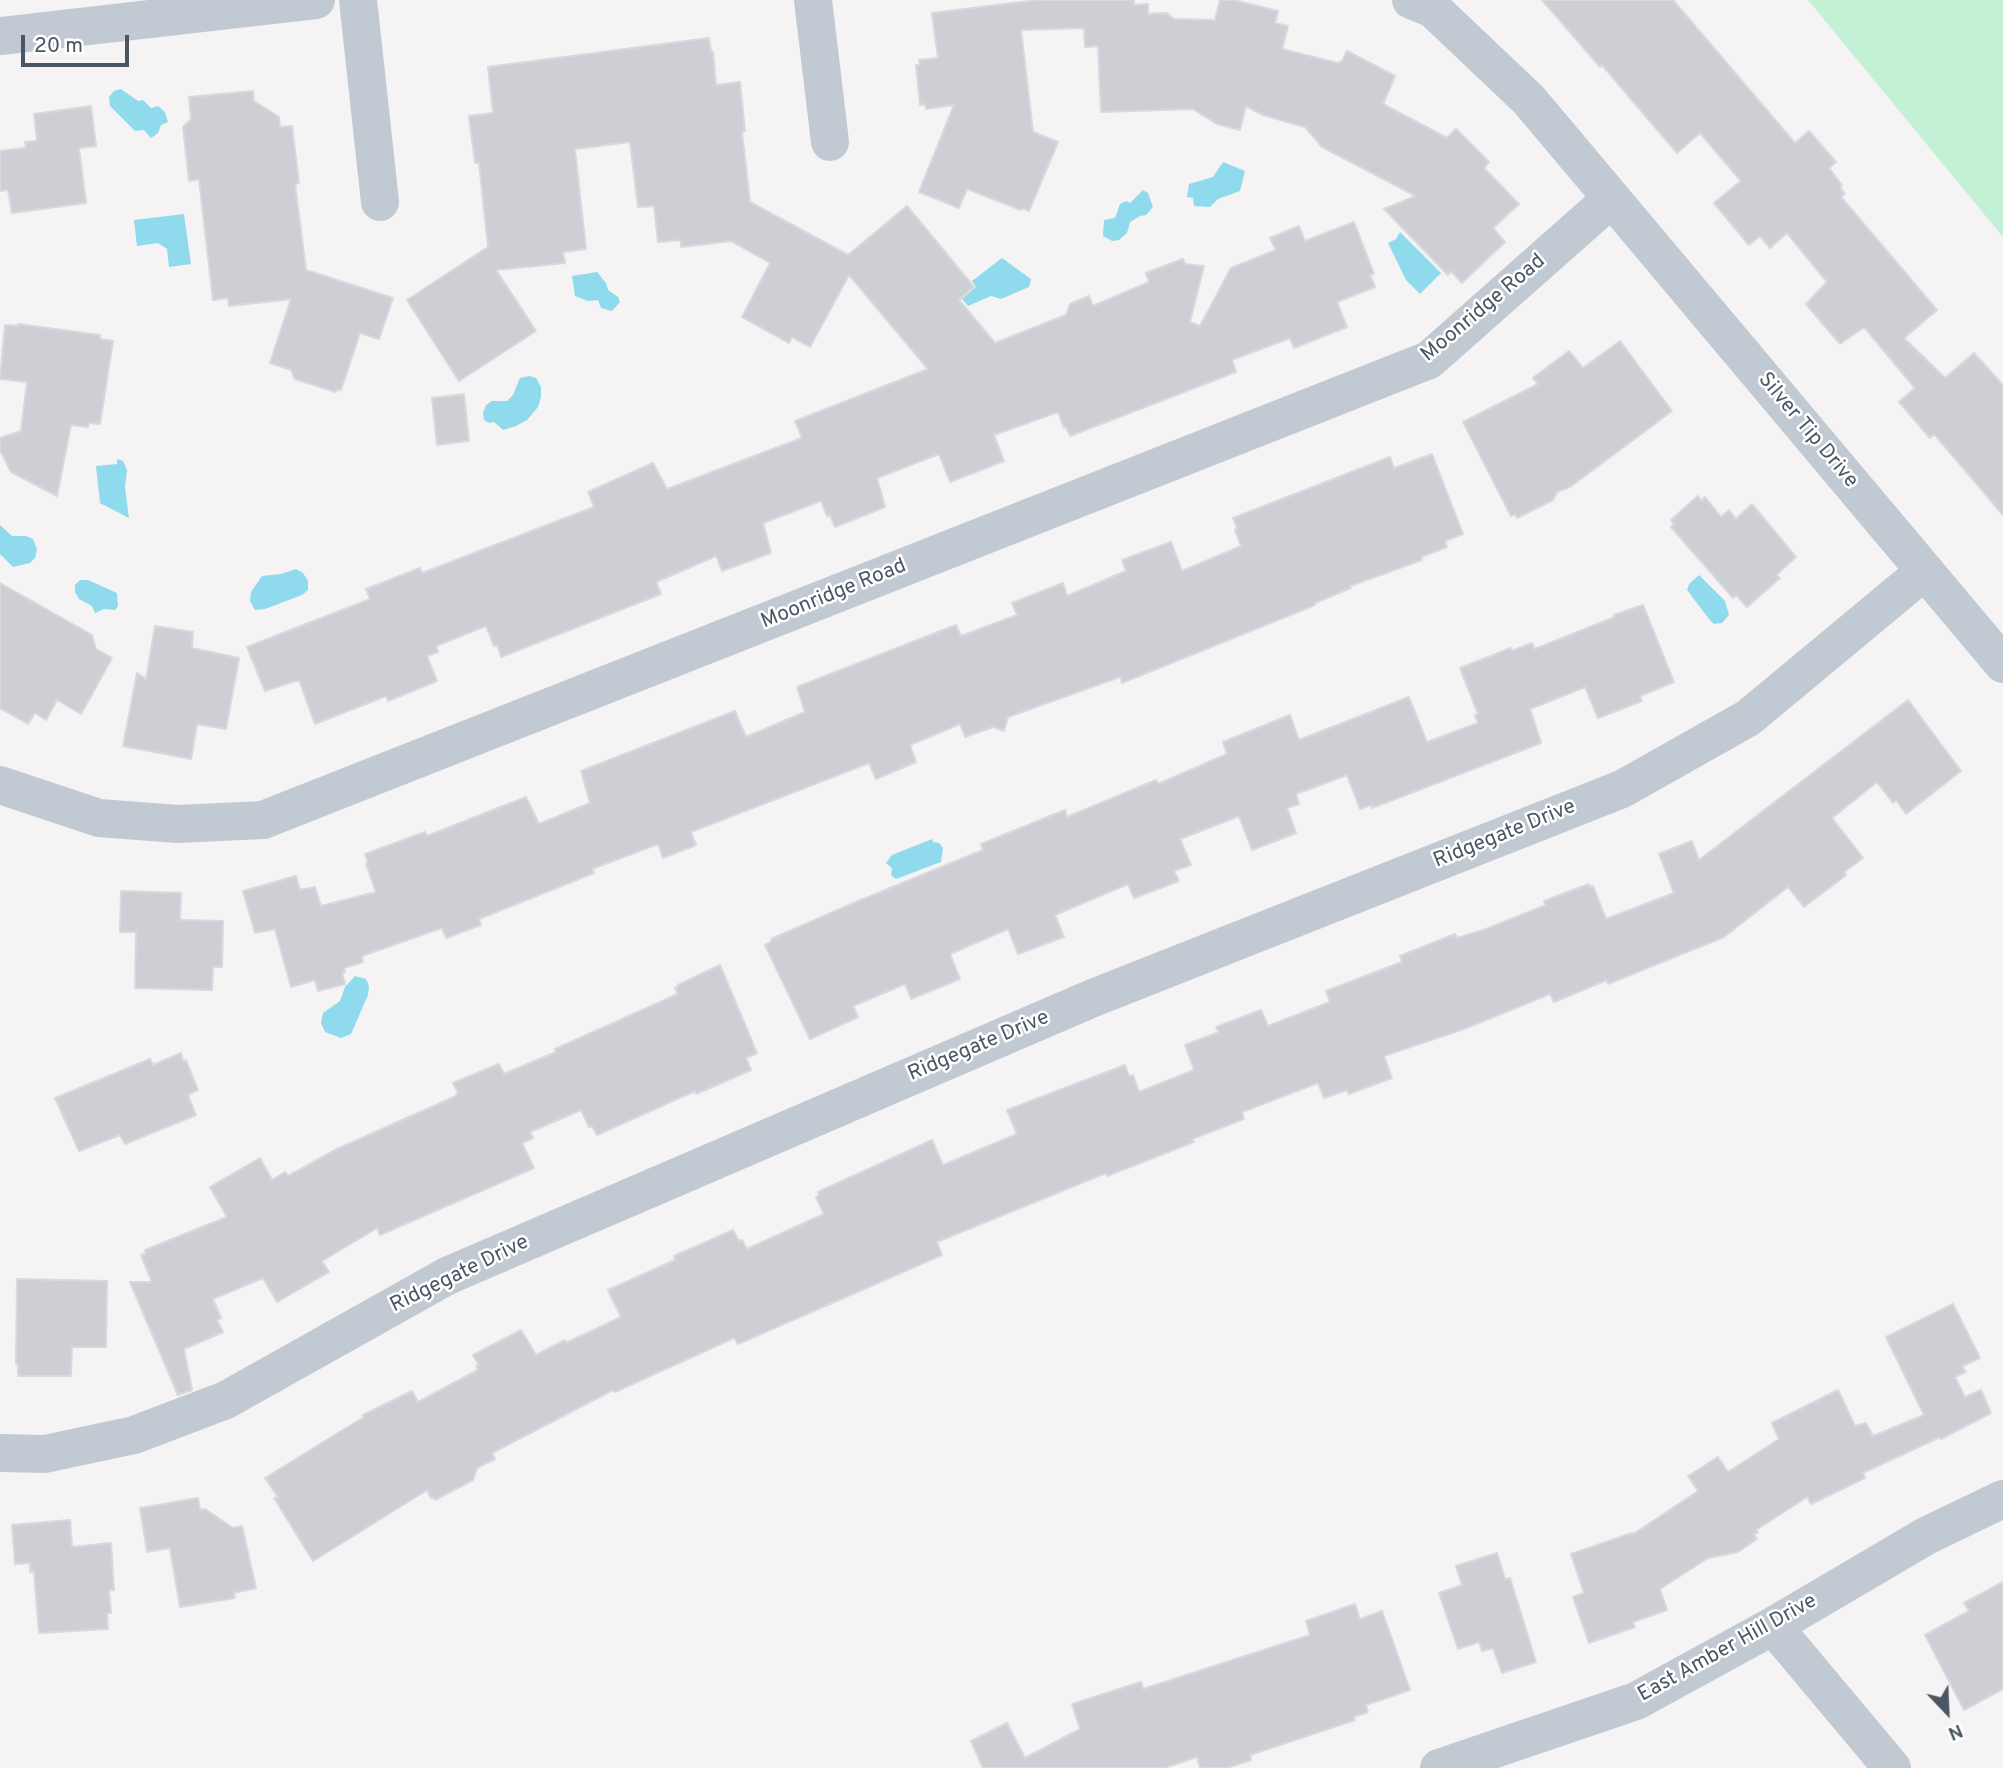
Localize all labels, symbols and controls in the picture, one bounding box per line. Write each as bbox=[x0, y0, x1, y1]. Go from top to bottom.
scale bar bbox=[24, 21, 133, 65]
text: 20 m bbox=[34, 33, 83, 60]
street label: Moonridge Road bbox=[1417, 250, 1551, 368]
street label: Silver Tip Drive bbox=[1751, 368, 1863, 494]
street label: Moonridge Road bbox=[758, 554, 910, 636]
street label: Ridgegate Drive bbox=[1430, 795, 1580, 875]
street label: Ridgegate Drive bbox=[905, 1006, 1053, 1088]
street label: Ridgegate Drive bbox=[387, 1231, 533, 1319]
street label: East Amber Hill Drive bbox=[1634, 1589, 1822, 1709]
north arrow bbox=[1912, 1677, 1982, 1747]
text: N bbox=[1944, 1718, 1966, 1745]

